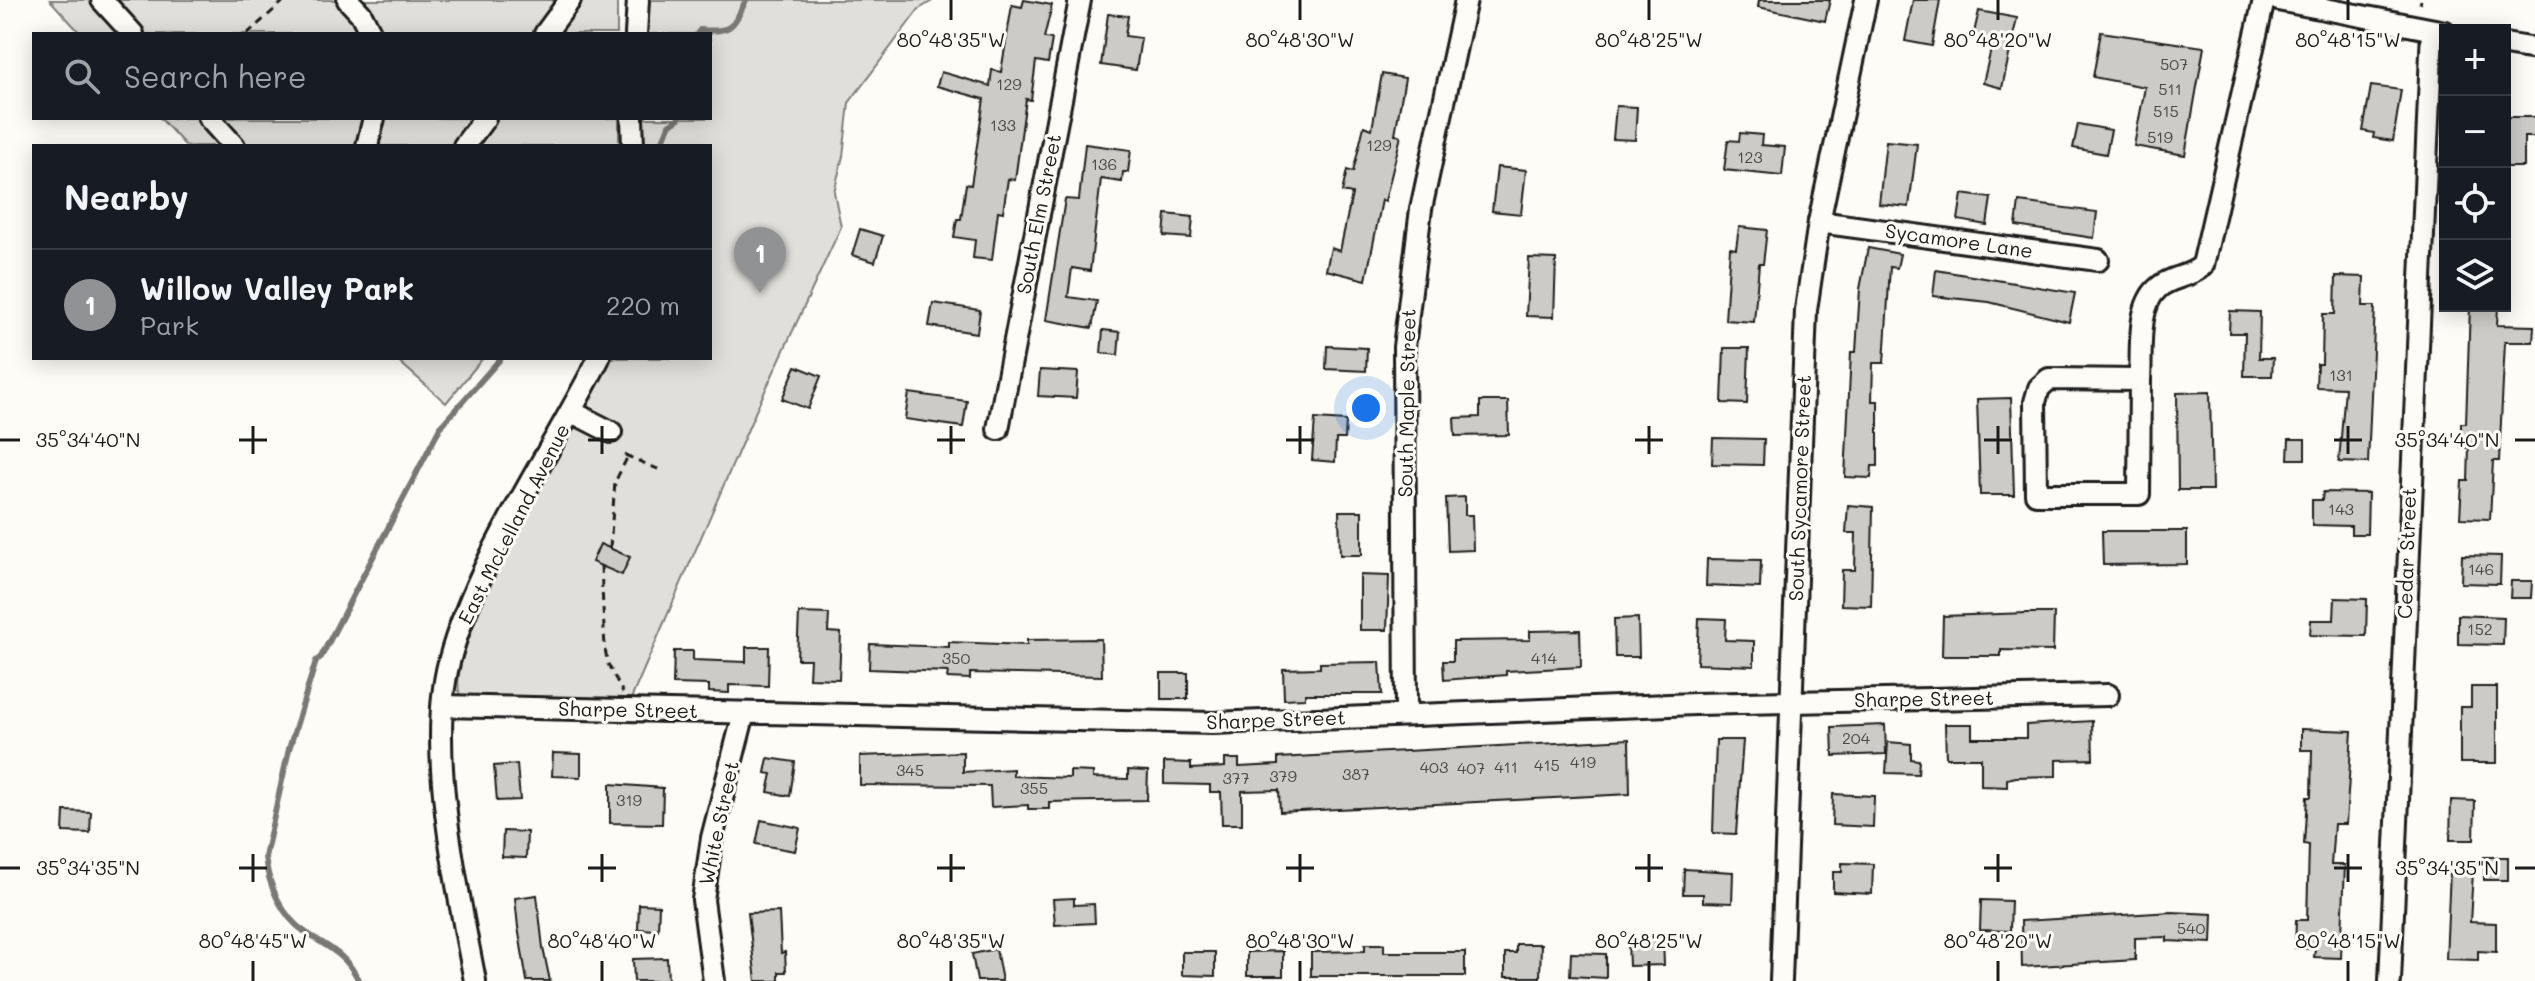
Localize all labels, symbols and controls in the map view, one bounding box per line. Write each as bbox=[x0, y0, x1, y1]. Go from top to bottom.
map controls bbox=[2439, 24, 2511, 312]
button: + bbox=[2439, 24, 2511, 96]
text: 80°48'35"W bbox=[897, 26, 1005, 52]
text: 80°48'30"W bbox=[1245, 26, 1355, 52]
text: 80°48'25"W bbox=[1595, 26, 1703, 52]
text: 80°48'20"W bbox=[1944, 26, 2052, 52]
text: 80°48'15"W bbox=[2295, 26, 2401, 52]
search box bbox=[32, 32, 712, 120]
house number: 507 bbox=[2160, 53, 2188, 74]
icon: search bbox=[60, 54, 104, 98]
text: Search here bbox=[124, 56, 307, 96]
house number: 129 bbox=[996, 73, 1022, 94]
house number: 511 bbox=[2158, 78, 2182, 99]
button: − bbox=[2439, 96, 2511, 168]
house number: 515 bbox=[2153, 100, 2179, 121]
house number: 133 bbox=[990, 114, 1016, 135]
house number: 519 bbox=[2147, 126, 2173, 147]
street label: South Elm Street bbox=[1010, 131, 1066, 296]
house number: 129 bbox=[1366, 134, 1392, 155]
house number: 123 bbox=[1737, 146, 1763, 167]
house number: 136 bbox=[1091, 153, 1117, 174]
button: locate bbox=[2439, 168, 2511, 240]
text: Nearby bbox=[64, 174, 189, 219]
street label: Sycamore Lane bbox=[1884, 217, 2035, 263]
pin: 1 bbox=[734, 227, 786, 293]
button: layers bbox=[2439, 240, 2511, 312]
text: Willow Valley Park bbox=[140, 268, 414, 308]
text: 1 bbox=[84, 288, 96, 322]
text: 220 m bbox=[606, 288, 680, 322]
text: Park bbox=[140, 308, 199, 342]
street label: South Maple Street bbox=[1391, 308, 1421, 498]
house number: 131 bbox=[2329, 364, 2353, 385]
street label: South Sycamore Street bbox=[1782, 374, 1816, 602]
your location bbox=[1346, 388, 1386, 428]
street label: East McLelland Avenue bbox=[451, 419, 575, 628]
text: 35°34'40"N bbox=[36, 426, 140, 452]
text: 35°34'40"N bbox=[2395, 426, 2499, 452]
street label: Cedar Street bbox=[2391, 487, 2421, 619]
house number: 143 bbox=[2328, 498, 2354, 519]
house number: 146 bbox=[2468, 558, 2494, 579]
house number: 152 bbox=[2467, 618, 2493, 639]
house number: 350 bbox=[942, 647, 970, 668]
house number: 414 bbox=[1531, 647, 1558, 668]
street label: Sharpe Street bbox=[1854, 684, 1994, 712]
street label: Sharpe Street bbox=[558, 695, 698, 723]
street label: Sharpe Street bbox=[1206, 704, 1346, 734]
house number: 204 bbox=[1842, 727, 1871, 748]
house number: 419 bbox=[1570, 751, 1596, 772]
house number: 415 bbox=[1534, 754, 1560, 775]
house number: 403 bbox=[1420, 756, 1448, 777]
house number: 411 bbox=[1494, 756, 1518, 777]
house number: 407 bbox=[1457, 757, 1485, 778]
street label: White Street bbox=[692, 758, 744, 887]
house number: 345 bbox=[896, 759, 924, 780]
house number: 387 bbox=[1342, 763, 1370, 784]
house number: 379 bbox=[1269, 765, 1297, 786]
house number: 377 bbox=[1222, 767, 1250, 788]
house number: 355 bbox=[1020, 777, 1048, 798]
house number: 319 bbox=[616, 789, 642, 810]
text: 35°34'35"N bbox=[36, 854, 140, 880]
text: 35°34'35"N bbox=[2395, 854, 2499, 880]
house number: 540 bbox=[2177, 917, 2205, 938]
text: 80°48'45"W bbox=[199, 927, 307, 953]
text: 80°48'40"W bbox=[547, 927, 657, 953]
text: 80°48'35"W bbox=[897, 927, 1005, 953]
text: 80°48'30"W bbox=[1245, 927, 1355, 953]
text: 80°48'25"W bbox=[1595, 927, 1703, 953]
text: 80°48'20"W bbox=[1944, 927, 2052, 953]
text: 80°48'15"W bbox=[2295, 927, 2401, 953]

